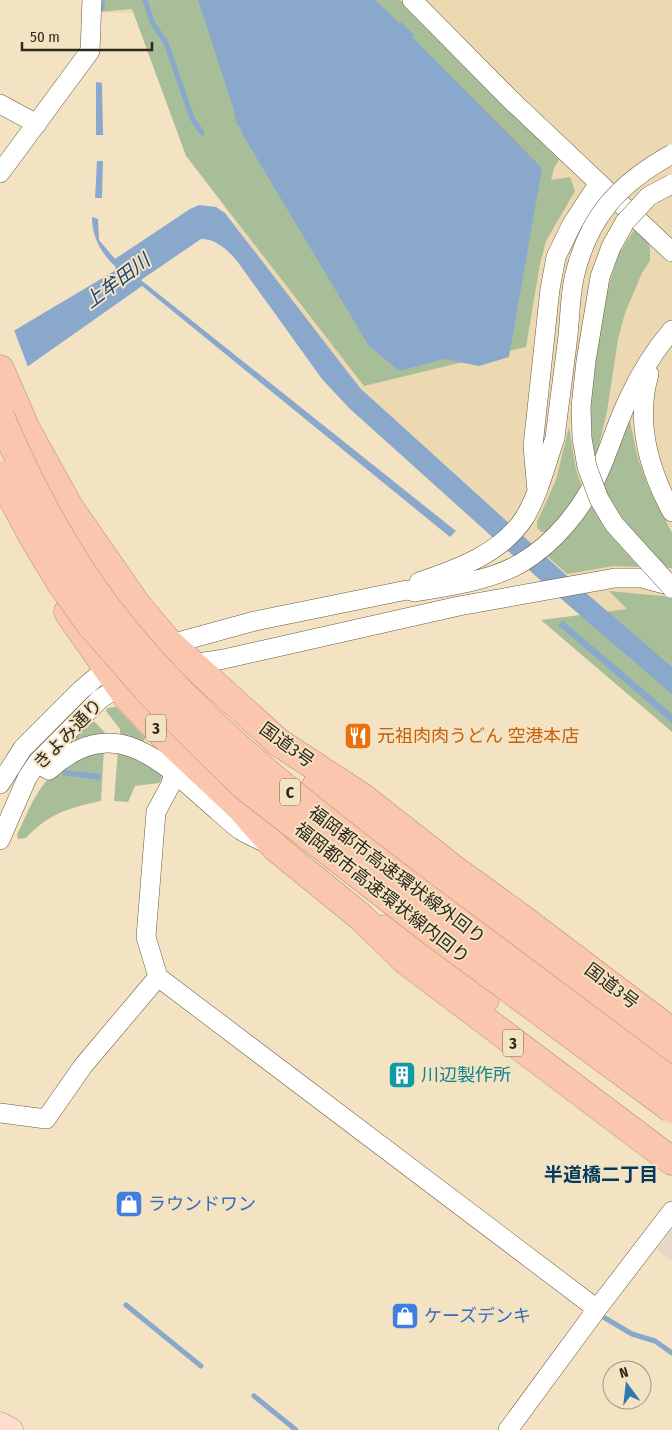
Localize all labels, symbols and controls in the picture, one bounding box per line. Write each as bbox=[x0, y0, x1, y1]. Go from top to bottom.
scale bar bbox=[22, 20, 152, 52]
text: 50 m bbox=[30, 28, 60, 46]
water label: 上牟田川 bbox=[80, 248, 156, 313]
street label: きよみ通り bbox=[29, 694, 107, 774]
road number: 3 bbox=[146, 714, 166, 741]
street label: 国道3号 bbox=[255, 718, 319, 772]
restaurant icon: 元祖肉肉うどん 空港本店 bbox=[343, 721, 373, 751]
place label: 元祖肉肉うどん 空港本店 bbox=[377, 725, 579, 747]
road number: C bbox=[280, 779, 300, 806]
street label: 福岡都市高速環状線外回り bbox=[304, 801, 490, 949]
street label: 福岡都市高速環状線内回り bbox=[290, 818, 474, 968]
street label: 国道3号 bbox=[581, 959, 643, 1013]
road number: 3 bbox=[503, 1030, 523, 1056]
building icon: 川辺製作所 bbox=[387, 1060, 417, 1090]
place label: 川辺製作所 bbox=[421, 1064, 511, 1086]
district label: 半道橋二丁目 bbox=[544, 1163, 658, 1186]
shop icon: ラウンドワン bbox=[114, 1189, 144, 1219]
place label: ラウンドワン bbox=[148, 1193, 256, 1215]
shop icon: ケーズデンキ bbox=[390, 1301, 420, 1331]
place label: ケーズデンキ bbox=[424, 1305, 531, 1327]
north arrow bbox=[602, 1360, 652, 1410]
text: N bbox=[618, 1364, 630, 1382]

